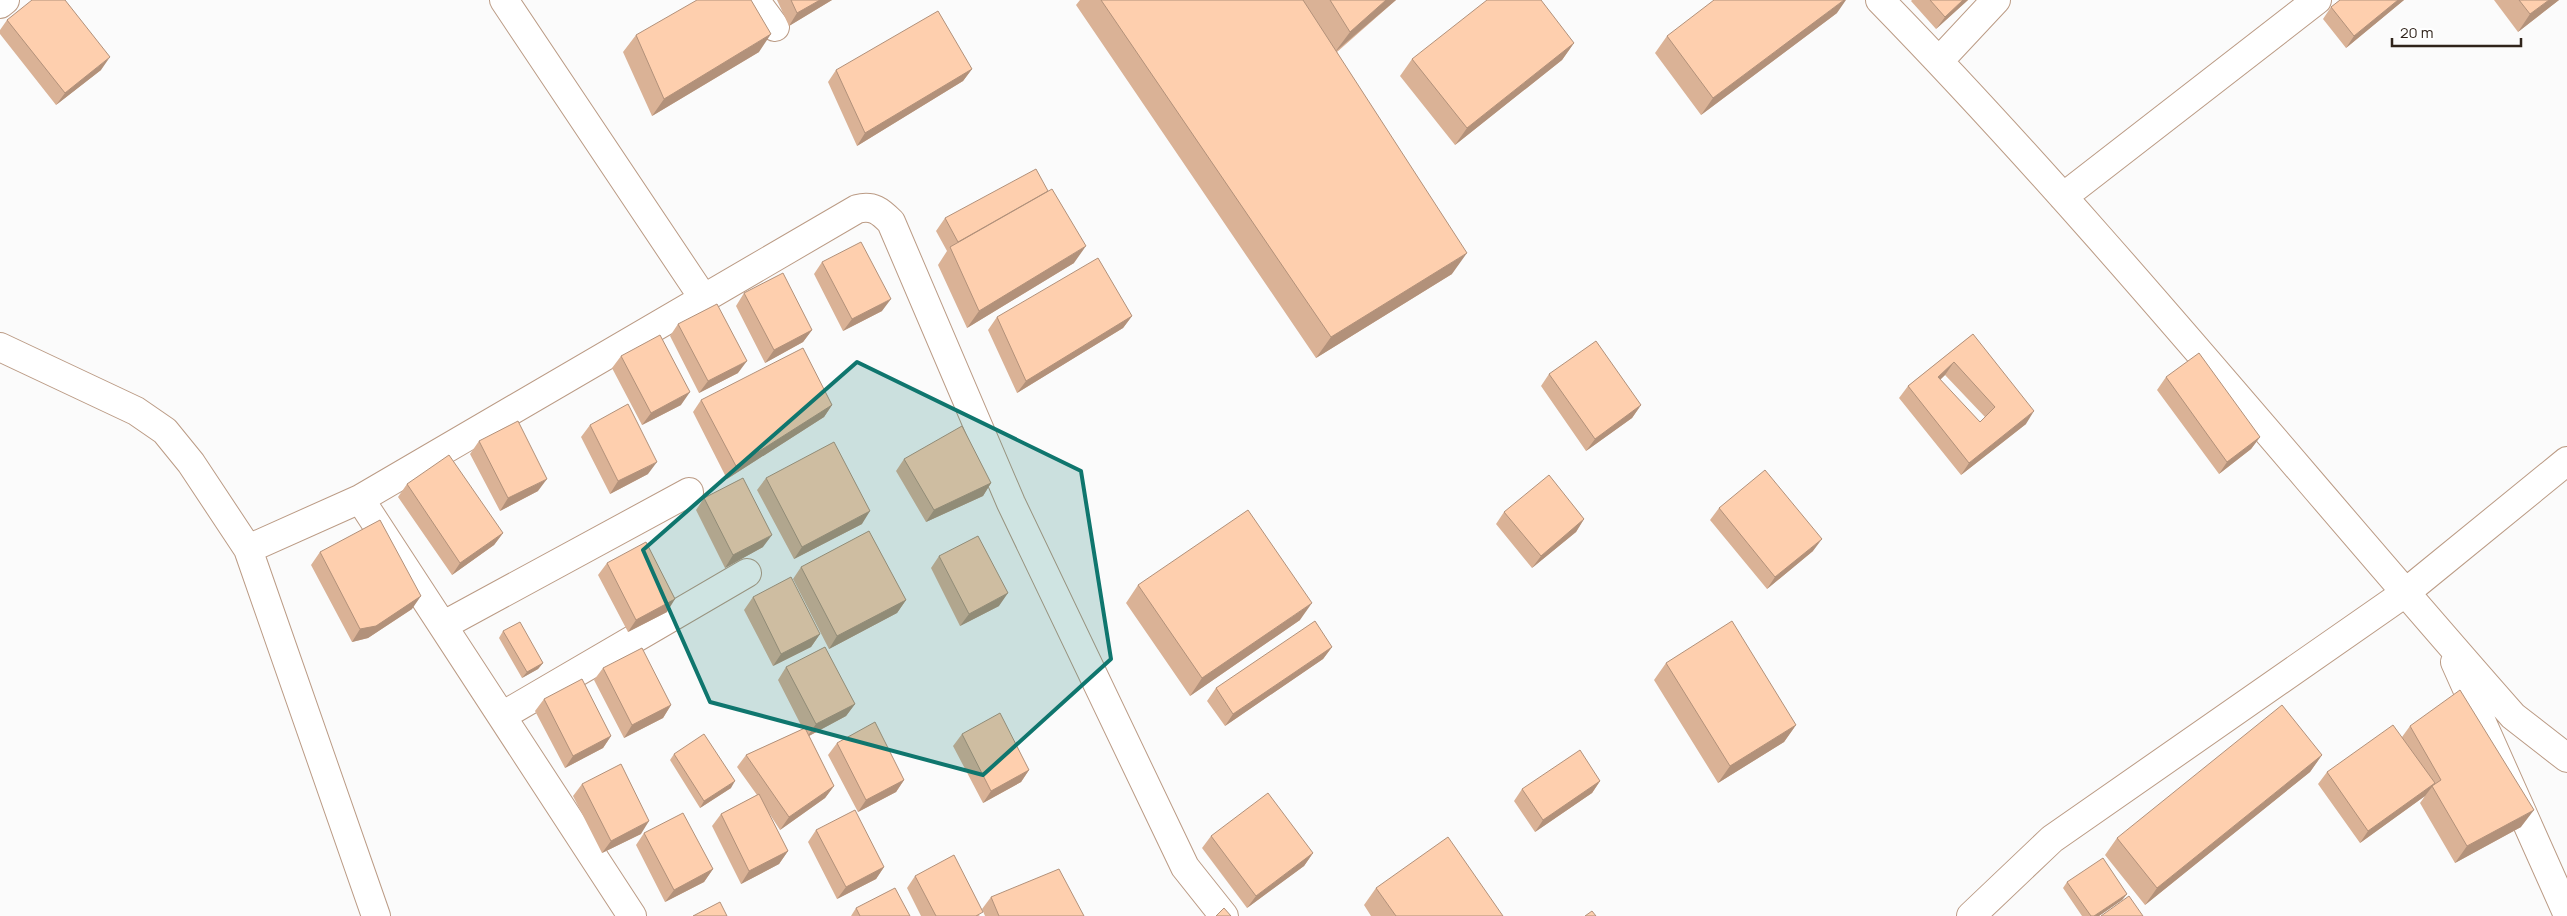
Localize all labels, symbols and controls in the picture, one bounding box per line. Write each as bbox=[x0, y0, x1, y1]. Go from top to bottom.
scale bar bbox=[2392, 15, 2521, 47]
text: 20 m bbox=[2400, 22, 2433, 43]

